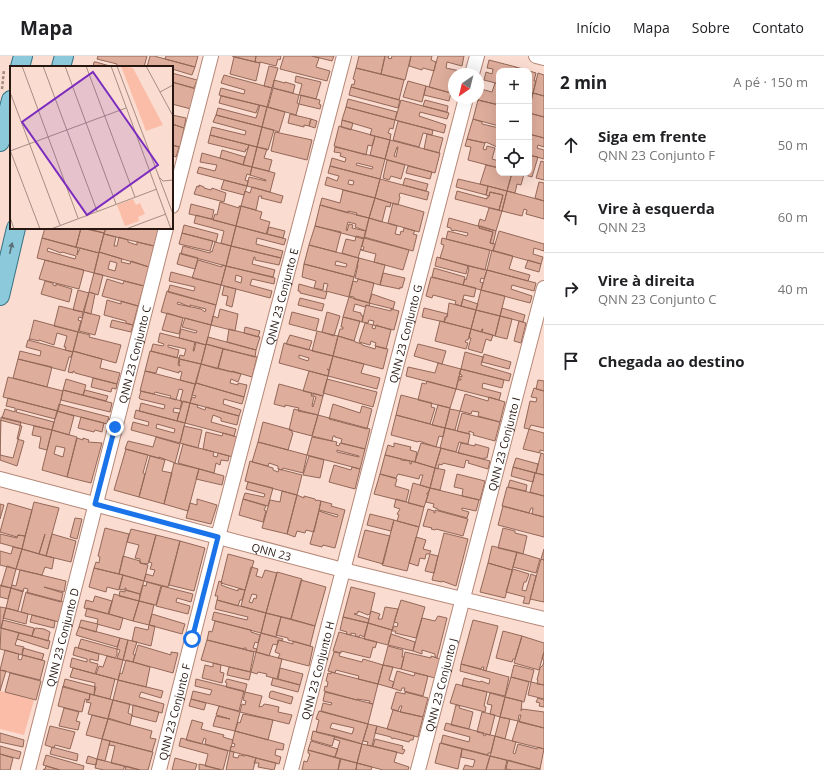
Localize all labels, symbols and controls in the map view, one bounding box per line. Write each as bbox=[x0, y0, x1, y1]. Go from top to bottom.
text: Mapa bbox=[20, 15, 73, 41]
text: Início bbox=[576, 18, 611, 37]
text: Mapa bbox=[633, 18, 670, 37]
text: Sobre bbox=[692, 18, 730, 37]
text: Contato bbox=[752, 18, 804, 37]
inset map bbox=[10, 66, 173, 229]
north arrow bbox=[448, 68, 484, 104]
map controls bbox=[496, 68, 532, 176]
button: + bbox=[496, 68, 532, 104]
text: 2 min bbox=[560, 71, 607, 94]
text: A pé · 150 m bbox=[733, 73, 808, 91]
button: − bbox=[496, 104, 532, 140]
text: Siga em frente bbox=[598, 126, 706, 146]
icon: ahead bbox=[560, 134, 582, 156]
text: 50 m bbox=[778, 136, 808, 154]
button: locate bbox=[496, 140, 532, 176]
text: QNN 23 Conjunto F bbox=[598, 146, 715, 164]
text: Vire à esquerda bbox=[598, 198, 715, 218]
icon: left bbox=[560, 206, 582, 228]
text: 60 m bbox=[778, 208, 808, 226]
text: QNN 23 bbox=[598, 218, 646, 236]
one-way arrow bbox=[9, 242, 15, 255]
street label: QNN 23 Conjunto E bbox=[261, 246, 301, 347]
text: Vire à direita bbox=[598, 270, 695, 290]
icon: right bbox=[560, 278, 582, 300]
text: 40 m bbox=[778, 280, 808, 298]
street label: QNN 23 Conjunto G bbox=[385, 283, 425, 385]
text: QNN 23 Conjunto C bbox=[598, 290, 717, 308]
street label: QNN 23 Conjunto C bbox=[114, 304, 154, 405]
icon: arrive bbox=[560, 350, 582, 372]
text: Chegada ao destino bbox=[598, 351, 745, 371]
street label: QNN 23 Conjunto I bbox=[484, 395, 523, 493]
route end bbox=[106, 418, 124, 436]
street label: QNN 23 bbox=[250, 539, 293, 564]
street label: QNN 23 Conjunto D bbox=[42, 586, 82, 688]
street label: QNN 23 Conjunto H bbox=[297, 619, 337, 721]
route start bbox=[183, 630, 201, 648]
street label: QNN 23 Conjunto J bbox=[421, 636, 460, 733]
street label: QNN 23 Conjunto F bbox=[154, 662, 193, 762]

